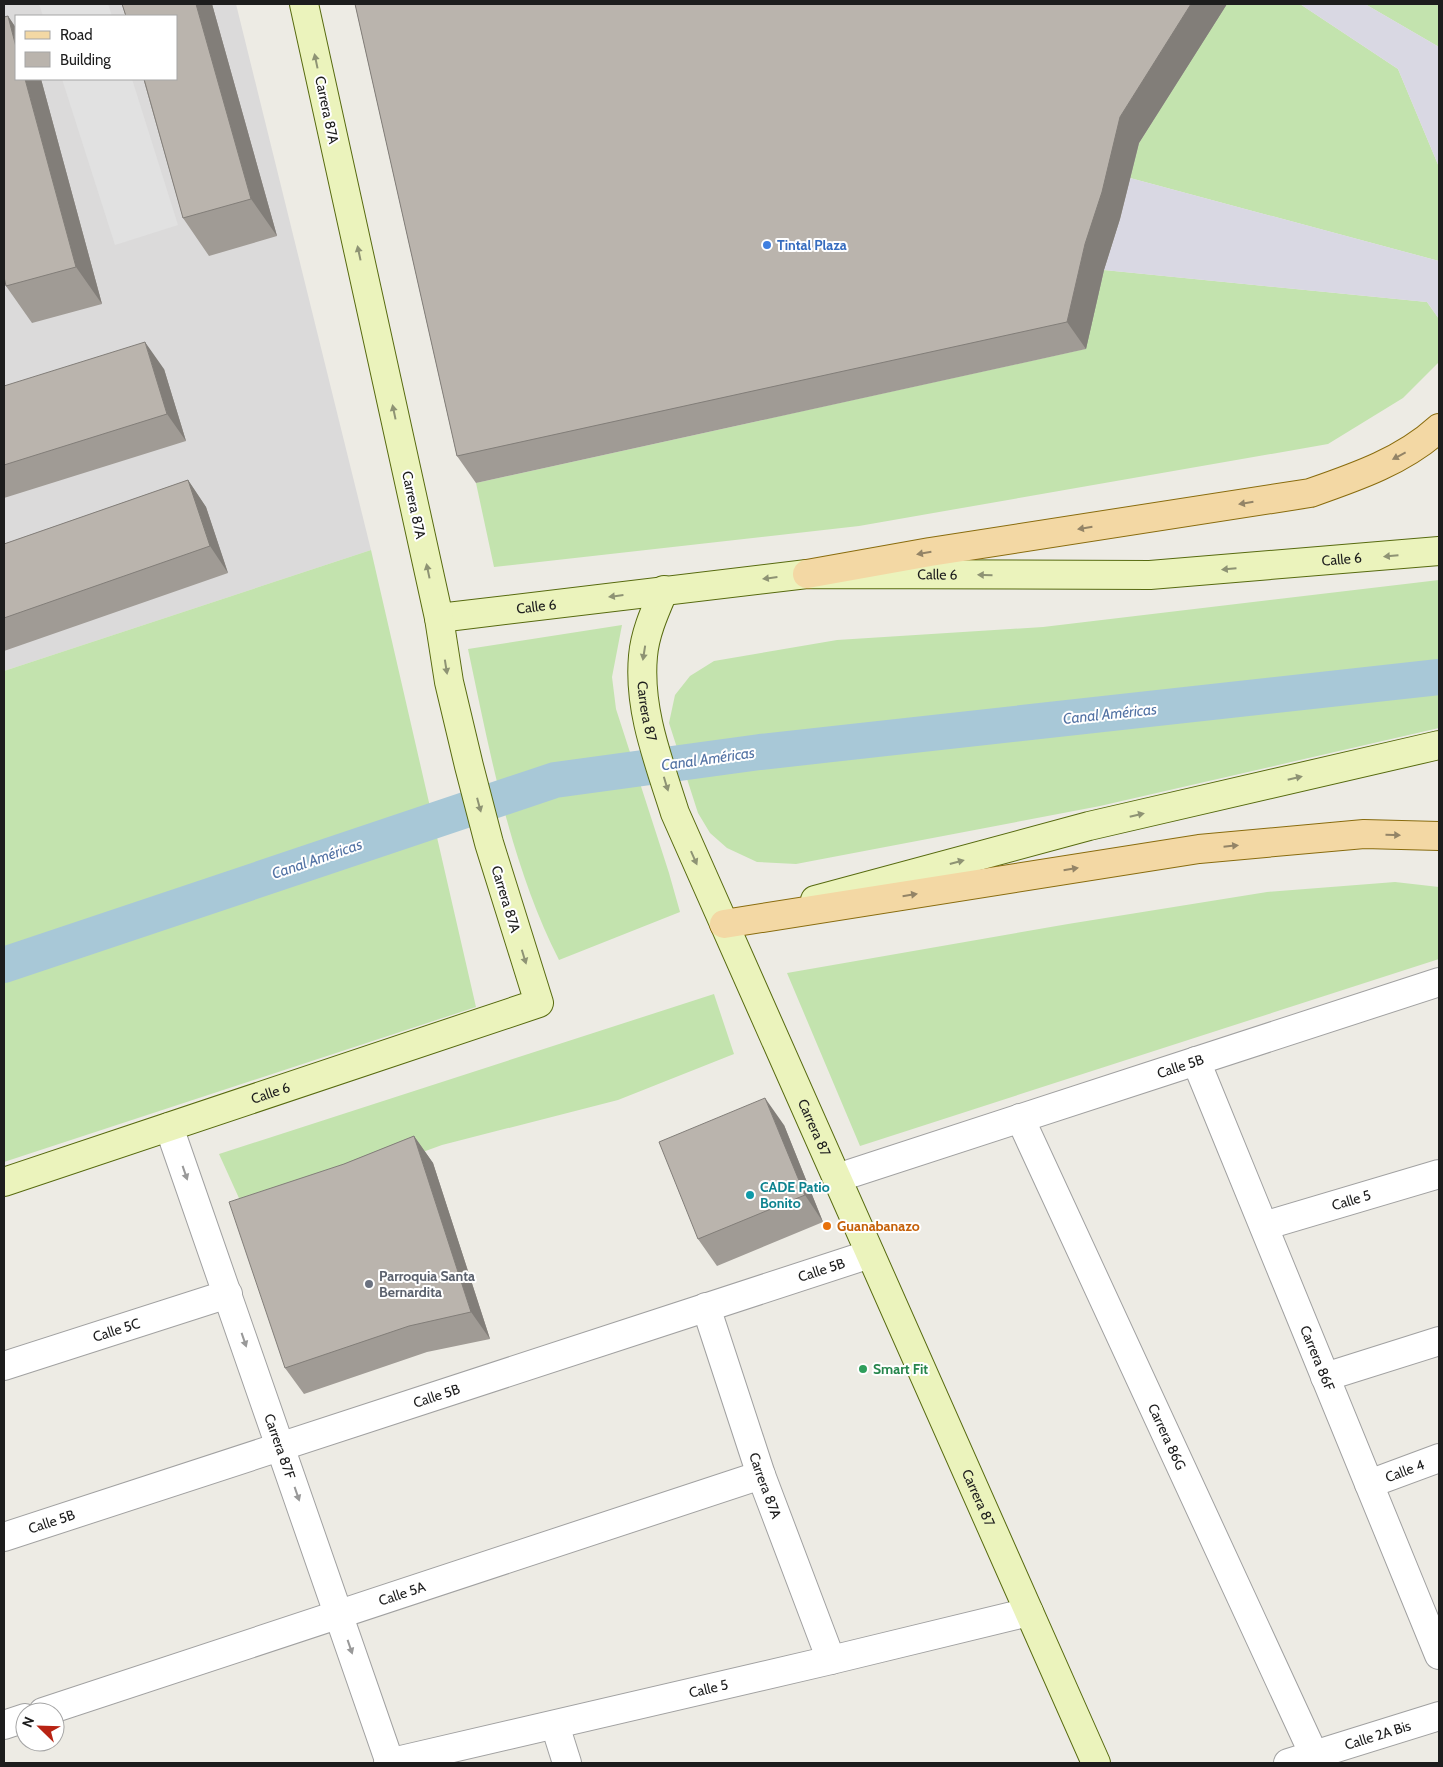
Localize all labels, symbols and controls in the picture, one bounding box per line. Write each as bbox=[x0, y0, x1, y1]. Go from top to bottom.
legend bbox=[15, 15, 178, 80]
text: Road bbox=[60, 26, 93, 44]
text: Building bbox=[60, 51, 111, 69]
one-way arrow bbox=[312, 52, 320, 68]
street label: Carrera 87A bbox=[311, 74, 343, 146]
place label: Tintal Plaza bbox=[777, 236, 847, 254]
marker: Tintal Plaza bbox=[761, 239, 773, 251]
one-way arrow bbox=[355, 246, 363, 261]
one-way arrow bbox=[390, 405, 398, 420]
one-way arrow bbox=[1393, 451, 1406, 460]
street label: Carrera 87A bbox=[398, 469, 430, 541]
one-way arrow bbox=[1237, 499, 1253, 507]
one-way arrow bbox=[1077, 524, 1093, 532]
street label: Calle 6 bbox=[1321, 548, 1363, 570]
one-way arrow bbox=[916, 550, 932, 558]
one-way arrow bbox=[1382, 552, 1398, 560]
one-way arrow bbox=[424, 562, 432, 578]
street label: Calle 6 bbox=[917, 565, 958, 583]
one-way arrow bbox=[1220, 565, 1236, 573]
one-way arrow bbox=[976, 571, 992, 579]
one-way arrow bbox=[762, 574, 778, 582]
one-way arrow bbox=[607, 592, 623, 600]
street label: Calle 6 bbox=[515, 595, 557, 618]
one-way arrow bbox=[640, 645, 648, 661]
one-way arrow bbox=[443, 659, 451, 675]
street label: Carrera 87 bbox=[633, 680, 661, 743]
water label: Canal Américas bbox=[1062, 700, 1158, 728]
water label: Canal Américas bbox=[660, 744, 756, 774]
one-way arrow bbox=[1288, 774, 1303, 782]
one-way arrow bbox=[663, 777, 670, 792]
one-way arrow bbox=[475, 797, 483, 812]
one-way arrow bbox=[1129, 811, 1144, 819]
one-way arrow bbox=[1386, 831, 1402, 839]
water label: Canal Américas bbox=[269, 835, 365, 883]
one-way arrow bbox=[1224, 842, 1240, 850]
one-way arrow bbox=[691, 851, 699, 865]
one-way arrow bbox=[949, 857, 964, 865]
street label: Carrera 87A bbox=[487, 863, 525, 935]
one-way arrow bbox=[1063, 865, 1079, 873]
one-way arrow bbox=[903, 890, 919, 898]
one-way arrow bbox=[521, 949, 529, 964]
street label: Calle 5B bbox=[1155, 1050, 1206, 1082]
street label: Calle 6 bbox=[249, 1078, 292, 1108]
street label: Carrera 87 bbox=[794, 1096, 835, 1159]
one-way arrow bbox=[181, 1166, 189, 1181]
place label: CADE Patio Bonito bbox=[760, 1178, 830, 1212]
street label: Calle 5 bbox=[1330, 1186, 1373, 1214]
marker: CADE Patio Bonito bbox=[744, 1189, 756, 1201]
place label: Guanabanazo bbox=[837, 1217, 920, 1235]
marker: Guanabanazo bbox=[821, 1220, 833, 1232]
street label: Calle 5B bbox=[796, 1254, 847, 1286]
place label: Parroquia Santa Bernardita bbox=[379, 1267, 475, 1301]
marker: Parroquia Santa Bernardita bbox=[363, 1278, 375, 1290]
street label: Calle 5C bbox=[91, 1314, 143, 1346]
street label: Carrera 86F bbox=[1296, 1323, 1339, 1394]
one-way arrow bbox=[240, 1333, 248, 1348]
place label: Smart Fit bbox=[873, 1360, 928, 1378]
marker: Smart Fit bbox=[857, 1363, 869, 1375]
street label: Calle 5B bbox=[411, 1380, 462, 1412]
street label: Carrera 86G bbox=[1144, 1401, 1190, 1473]
street label: Carrera 87F bbox=[260, 1411, 300, 1482]
street label: Carrera 87A bbox=[745, 1450, 786, 1521]
street label: Calle 4 bbox=[1383, 1455, 1427, 1486]
street label: Carrera 87 bbox=[958, 1466, 999, 1529]
one-way arrow bbox=[293, 1487, 301, 1502]
street label: Calle 5B bbox=[26, 1505, 77, 1538]
street label: Calle 5A bbox=[376, 1577, 428, 1610]
one-way arrow bbox=[347, 1640, 354, 1655]
street label: Calle 5 bbox=[687, 1675, 730, 1702]
north arrow bbox=[15, 1702, 65, 1752]
text: N bbox=[18, 1714, 38, 1730]
street label: Calle 2A Bis bbox=[1342, 1716, 1413, 1754]

